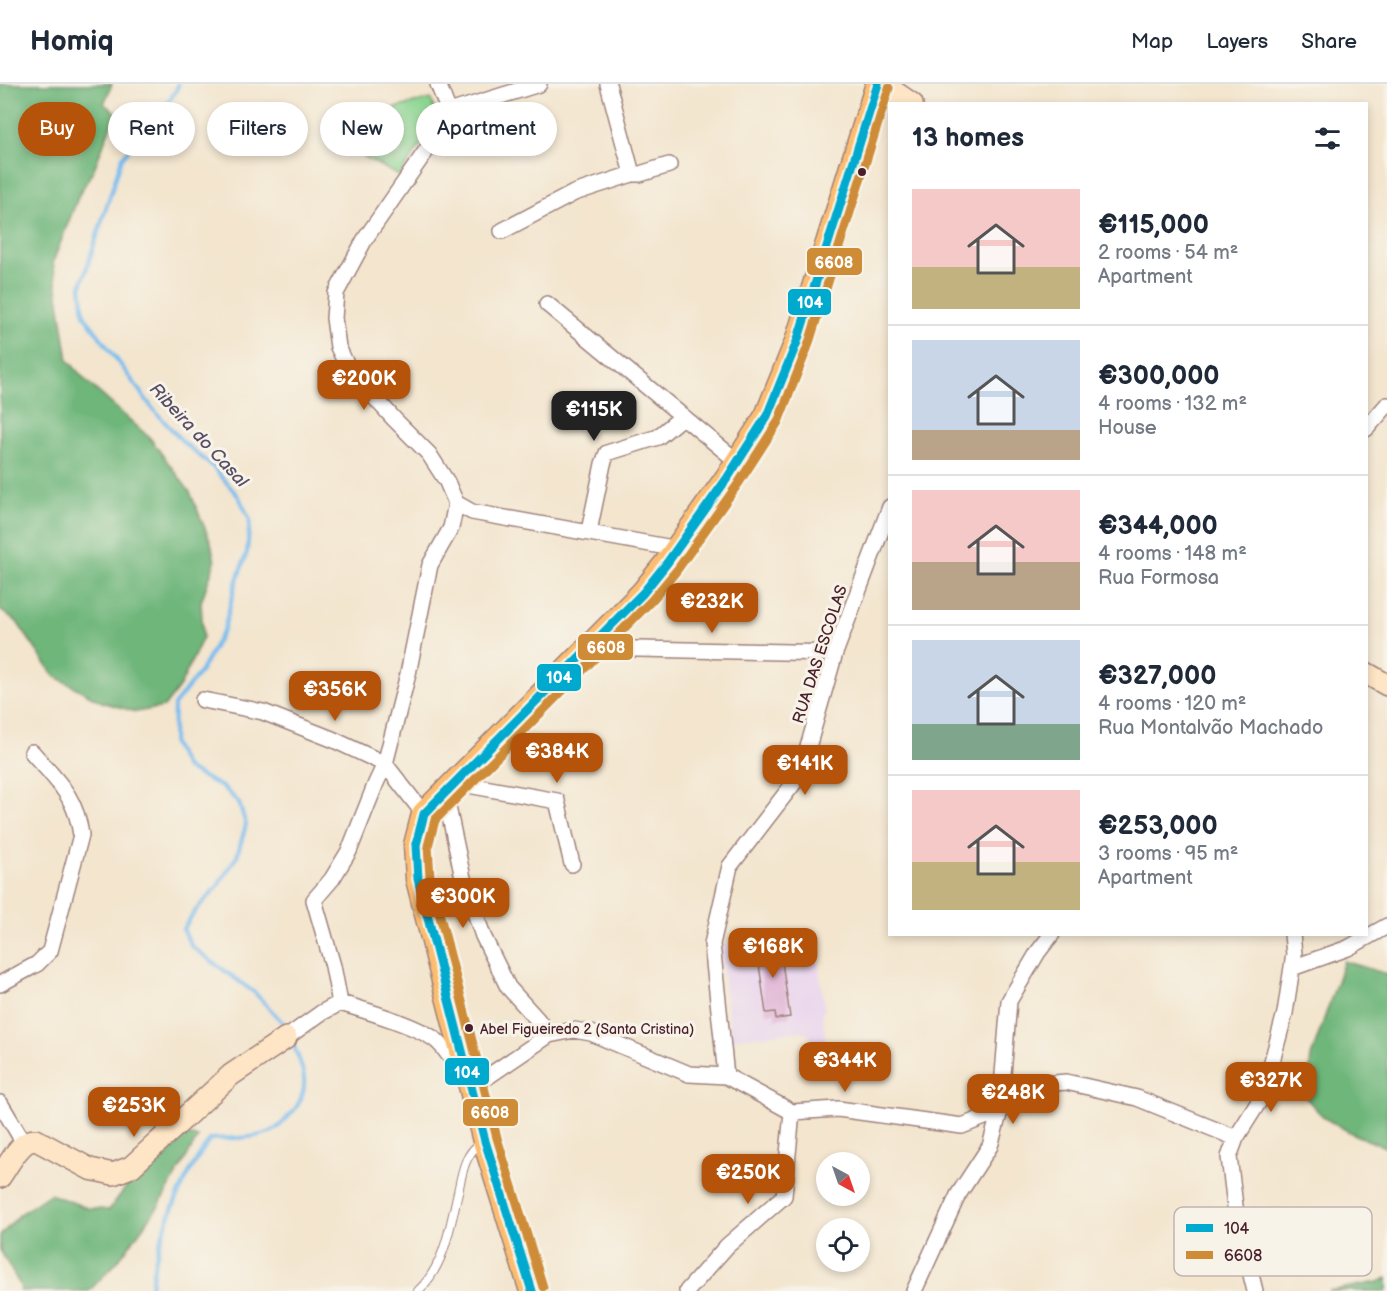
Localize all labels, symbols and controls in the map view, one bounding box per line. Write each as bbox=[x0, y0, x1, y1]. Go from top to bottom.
text: Homiq bbox=[30, 25, 114, 58]
text: Map bbox=[1131, 29, 1173, 54]
text: Layers bbox=[1206, 29, 1268, 54]
text: Share bbox=[1301, 29, 1357, 54]
chip: Buy bbox=[18, 102, 96, 156]
chip: Rent bbox=[108, 102, 195, 156]
chip: Filters bbox=[207, 102, 308, 156]
chip: New bbox=[320, 102, 404, 156]
chip: Apartment bbox=[416, 102, 557, 156]
icon: filters bbox=[1311, 122, 1344, 155]
text: 13 homes bbox=[912, 123, 1024, 154]
unlabelled marker bbox=[856, 166, 868, 178]
text: €115,000 bbox=[1098, 210, 1209, 241]
icon: home bbox=[960, 213, 1032, 285]
text: 2 rooms · 54 m² bbox=[1098, 241, 1238, 265]
line badge: 6608 bbox=[806, 247, 863, 276]
text: 6608 bbox=[815, 254, 853, 273]
text: Apartment bbox=[1098, 265, 1193, 289]
line badge: 104 bbox=[787, 288, 832, 316]
text: 104 bbox=[797, 294, 824, 313]
pin: €200K bbox=[322, 360, 406, 411]
text: €300,000 bbox=[1098, 361, 1220, 392]
icon: home bbox=[960, 364, 1032, 436]
text: €200K bbox=[331, 367, 397, 391]
water label: Ribeira do Casal bbox=[145, 379, 253, 492]
pin: €115K bbox=[552, 391, 636, 442]
text: 4 rooms · 132 m² bbox=[1098, 392, 1247, 416]
text: €115K bbox=[565, 398, 623, 422]
text: House bbox=[1098, 416, 1157, 440]
text: €344,000 bbox=[1098, 511, 1218, 542]
icon: home bbox=[960, 514, 1032, 586]
text: 4 rooms · 148 m² bbox=[1098, 542, 1247, 566]
text: Rua Formosa bbox=[1098, 566, 1219, 590]
pin: €232K bbox=[670, 583, 754, 634]
street label: RUA DAS ESCOLAS bbox=[789, 583, 852, 726]
text: €232K bbox=[680, 590, 744, 614]
line badge: 6608 bbox=[577, 633, 634, 661]
text: 6608 bbox=[587, 639, 625, 658]
text: €327,000 bbox=[1098, 661, 1216, 692]
line badge: 104 bbox=[536, 663, 582, 692]
icon: home bbox=[960, 664, 1032, 736]
text: 104 bbox=[546, 669, 573, 688]
pin: €356K bbox=[293, 671, 377, 722]
text: €356K bbox=[303, 678, 367, 702]
text: 4 rooms · 120 m² bbox=[1098, 692, 1247, 716]
text: Rua Montalvão Machado bbox=[1098, 716, 1323, 740]
pin: €384K bbox=[515, 733, 599, 784]
text: €384K bbox=[525, 740, 589, 764]
pin: €141K bbox=[763, 745, 847, 796]
text: €141K bbox=[777, 752, 833, 776]
text: €253,000 bbox=[1098, 811, 1218, 842]
icon: home bbox=[960, 814, 1032, 886]
text: 3 rooms · 95 m² bbox=[1098, 842, 1238, 866]
text: Apartment bbox=[1098, 866, 1193, 890]
pin: €300K bbox=[421, 878, 505, 929]
text: €300K bbox=[430, 885, 496, 909]
pin: €168K bbox=[731, 928, 815, 979]
text: €168K bbox=[742, 935, 804, 959]
place label: Abel Figueiredo 2 (Santa Cristina) bbox=[480, 1021, 694, 1038]
marker: Abel Figueiredo 2 (Santa Cristina) bbox=[463, 1022, 475, 1034]
pin: €344K bbox=[803, 1042, 887, 1093]
text: €344K bbox=[813, 1049, 877, 1073]
line badge: 104 bbox=[444, 1057, 490, 1086]
pin: €327K bbox=[1229, 1062, 1313, 1113]
text: 104 bbox=[454, 1064, 481, 1083]
text: €327K bbox=[1240, 1069, 1302, 1093]
pin: €248K bbox=[971, 1074, 1055, 1125]
text: €248K bbox=[981, 1081, 1045, 1105]
pin: €253K bbox=[92, 1087, 176, 1138]
text: €253K bbox=[102, 1094, 166, 1118]
line badge: 6608 bbox=[462, 1098, 519, 1127]
text: 6608 bbox=[471, 1104, 509, 1123]
north arrow bbox=[816, 1152, 870, 1206]
map controls bbox=[816, 1152, 870, 1272]
pin: €250K bbox=[706, 1154, 790, 1205]
text: €250K bbox=[716, 1161, 780, 1185]
legend bbox=[1174, 1207, 1372, 1276]
button: locate bbox=[816, 1218, 870, 1272]
text: 104 bbox=[1224, 1220, 1250, 1239]
text: 6608 bbox=[1224, 1247, 1262, 1266]

